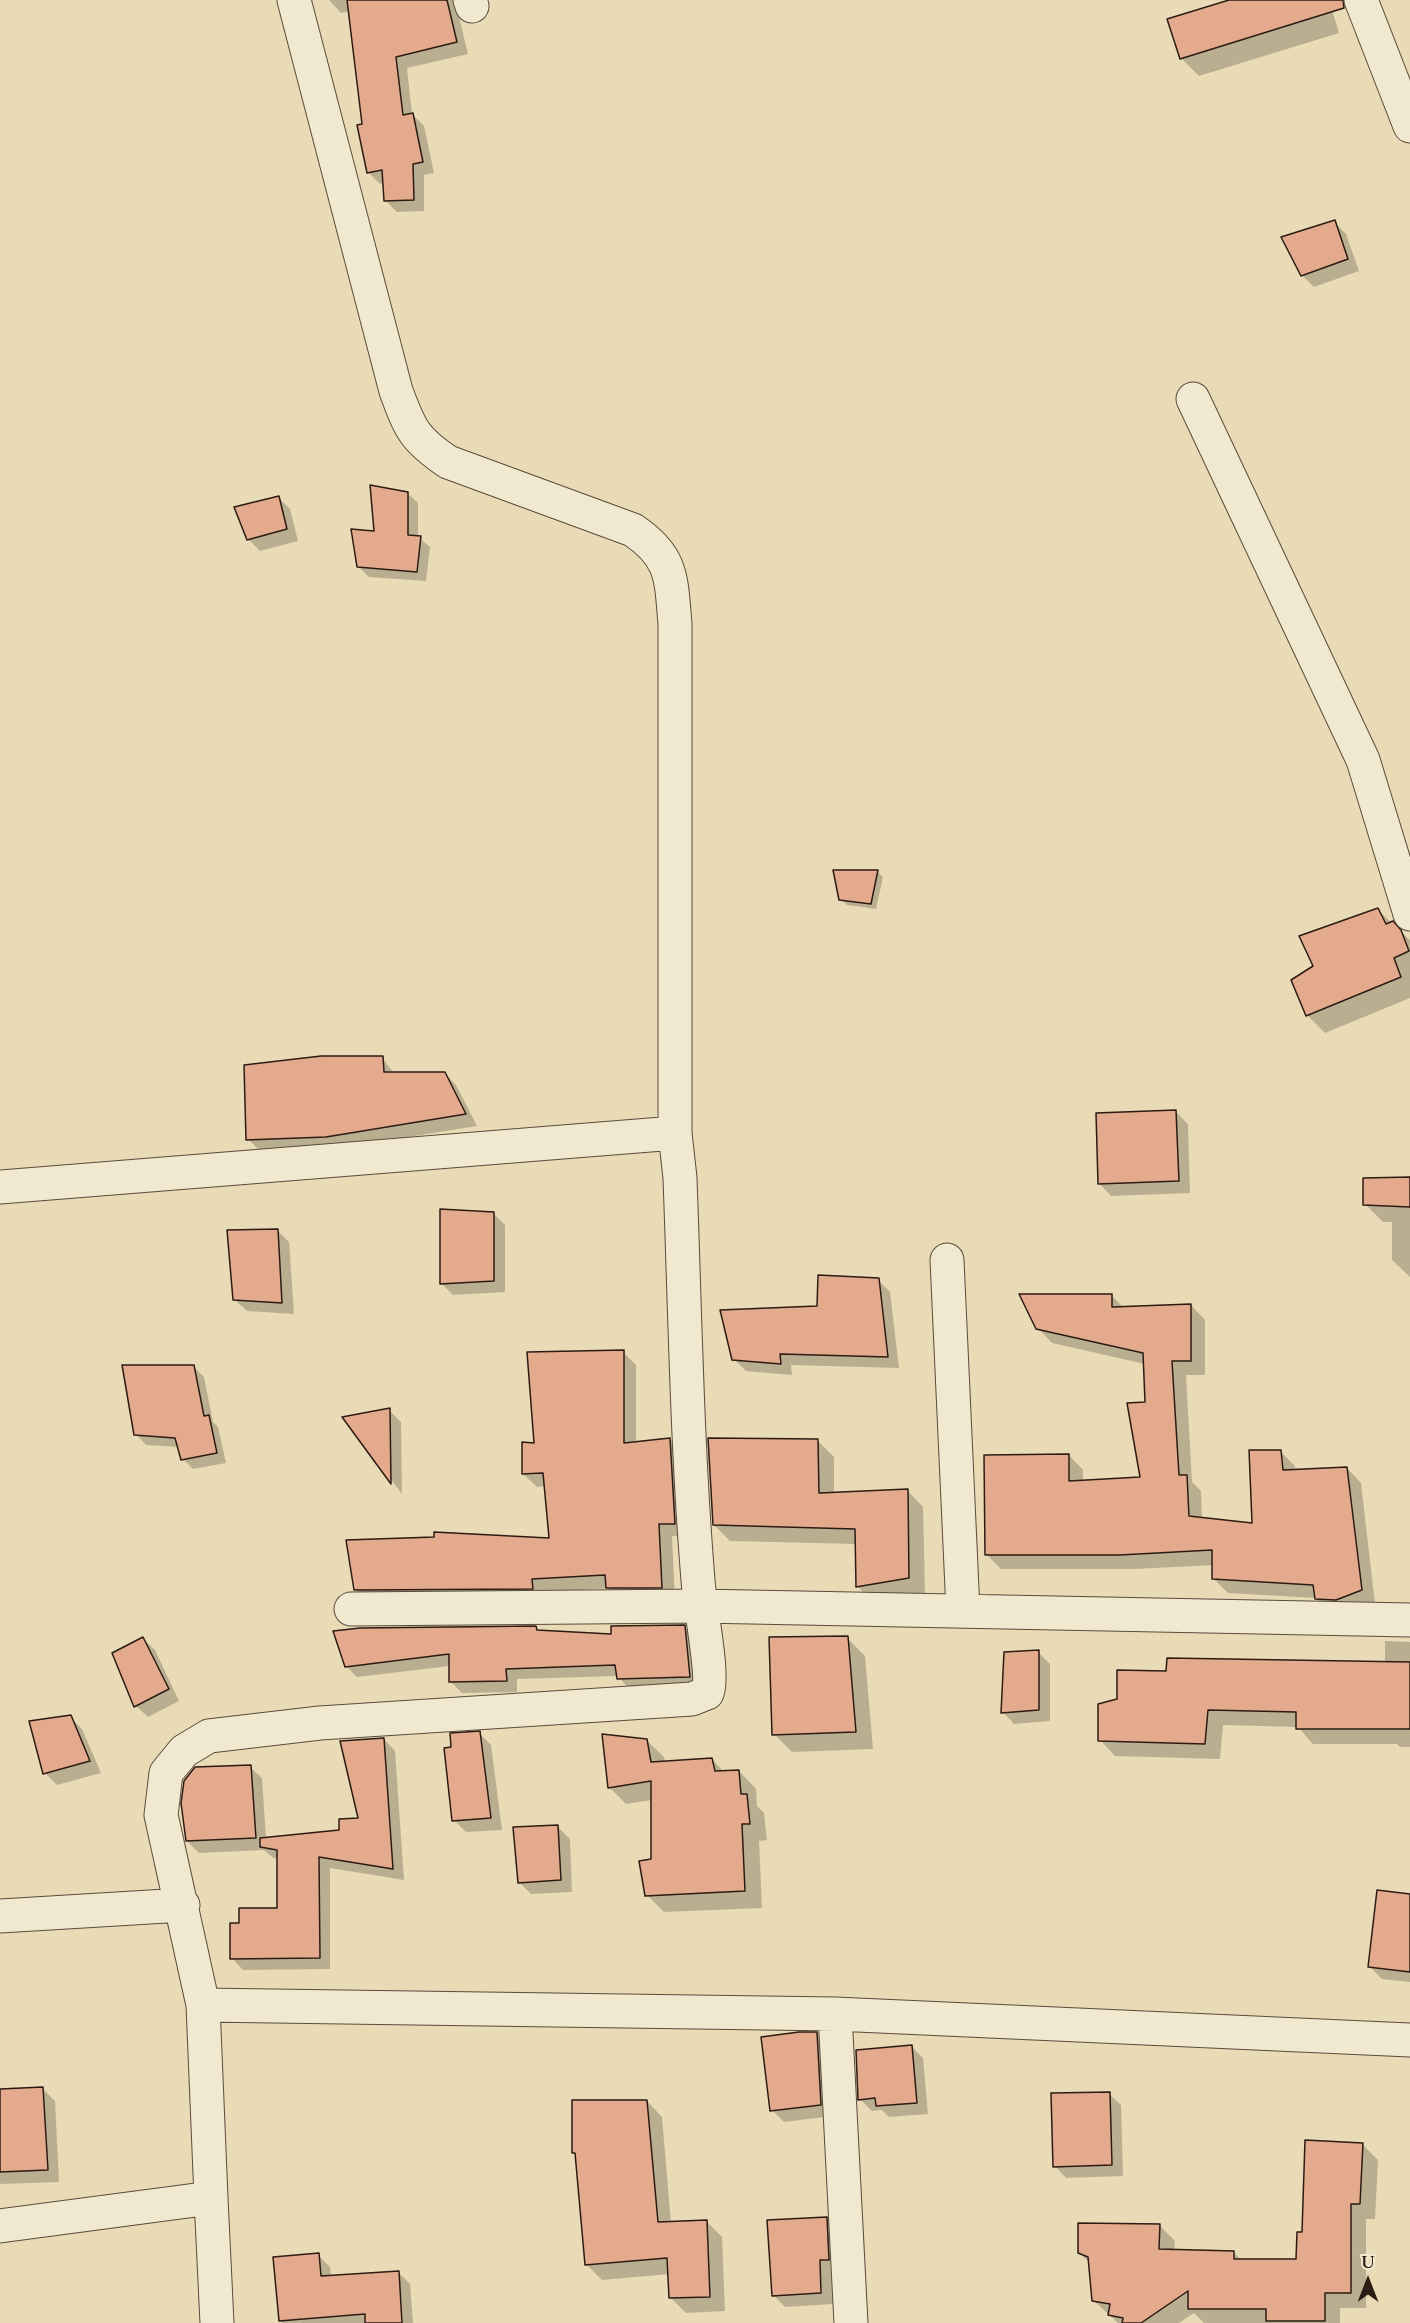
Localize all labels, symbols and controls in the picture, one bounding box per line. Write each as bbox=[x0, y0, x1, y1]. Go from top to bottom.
north arrow bbox=[1338, 2251, 1398, 2311]
text: U bbox=[1361, 2252, 1375, 2274]

